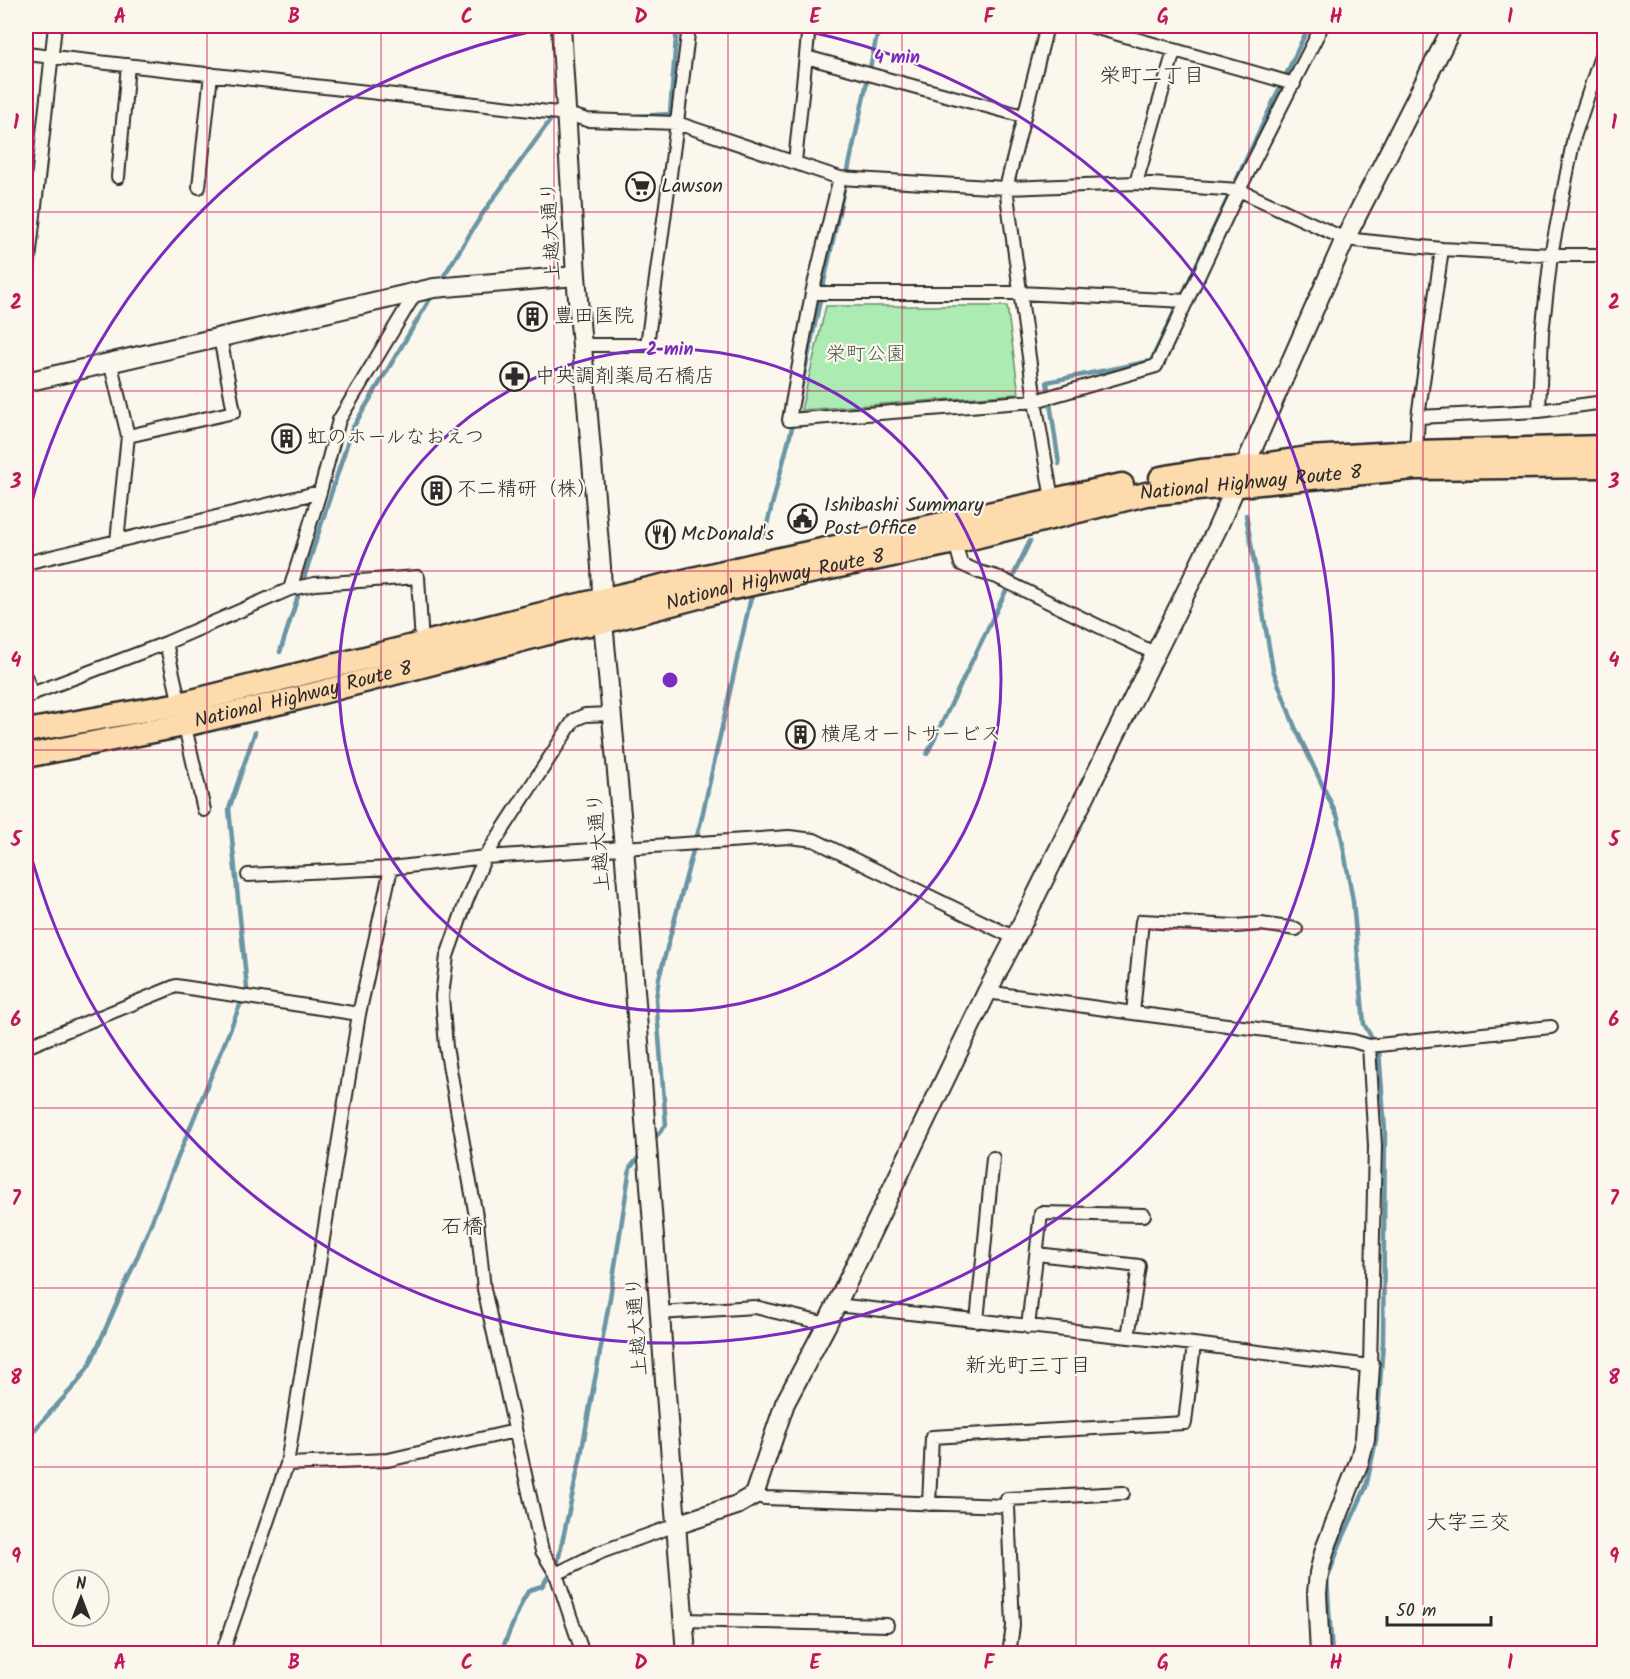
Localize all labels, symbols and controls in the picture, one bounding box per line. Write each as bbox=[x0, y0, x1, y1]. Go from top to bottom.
text: A bbox=[114, 2, 126, 34]
text: B bbox=[288, 2, 300, 34]
text: C bbox=[461, 2, 473, 34]
text: D bbox=[634, 2, 648, 34]
text: E bbox=[809, 2, 821, 34]
text: F bbox=[984, 2, 996, 34]
text: G bbox=[1157, 2, 1169, 34]
text: H bbox=[1329, 2, 1343, 34]
text: I bbox=[1507, 2, 1513, 34]
text: 4 min bbox=[874, 44, 920, 73]
district label: 栄町二丁目 bbox=[1100, 60, 1205, 93]
text: 1 bbox=[13, 108, 19, 140]
text: 1 bbox=[1611, 108, 1617, 140]
supermarket icon: Lawson bbox=[624, 171, 656, 203]
place label: Lawson bbox=[661, 171, 723, 203]
street label: 上越大通り bbox=[533, 180, 571, 282]
text: 2 bbox=[10, 288, 22, 320]
text: 2 bbox=[1608, 288, 1620, 320]
building icon: 豊田医院 bbox=[517, 301, 549, 333]
place label: 豊田医院 bbox=[554, 301, 634, 333]
text: 2 min bbox=[647, 336, 693, 365]
park label: 栄町公園 bbox=[826, 339, 906, 371]
pharmacy icon: 中央調剤薬局石橋店 bbox=[498, 361, 530, 393]
place label: 中央調剤薬局石橋店 bbox=[535, 361, 715, 393]
building icon: 虹のホールなおえつ bbox=[270, 422, 302, 454]
place label: 虹のホールなおえつ bbox=[307, 422, 485, 454]
street label: National Highway Route 8 bbox=[1138, 457, 1365, 511]
text: 3 bbox=[10, 467, 22, 499]
text: 3 bbox=[1608, 467, 1620, 499]
building icon: 不二精研（株） bbox=[420, 474, 452, 506]
place label: 不二精研（株） bbox=[457, 474, 597, 506]
place label: Ishibashi Summary Post Office bbox=[824, 490, 984, 545]
public building icon: Ishibashi Summary Post Office bbox=[787, 502, 819, 534]
restaurant icon: McDonald's bbox=[644, 519, 676, 551]
place label: McDonald's bbox=[681, 519, 774, 551]
street label: National Highway Route 8 bbox=[662, 541, 889, 621]
text: 4 bbox=[11, 646, 22, 678]
text: 4 bbox=[1609, 646, 1620, 678]
street label: National Highway Route 8 bbox=[191, 653, 417, 738]
centre of rings bbox=[660, 670, 680, 690]
building icon: 横尾オートサービス bbox=[784, 719, 816, 751]
place label: 横尾オートサービス bbox=[821, 719, 1001, 751]
street label: 上越大通り bbox=[580, 791, 620, 893]
text: 5 bbox=[10, 825, 23, 857]
text: 5 bbox=[1608, 825, 1621, 857]
text: 6 bbox=[11, 1005, 22, 1037]
text: 6 bbox=[1609, 1005, 1620, 1037]
text: 7 bbox=[11, 1184, 21, 1216]
text: 7 bbox=[1609, 1184, 1619, 1216]
district label: 石橋 bbox=[441, 1211, 483, 1244]
street label: 上越大通り bbox=[619, 1275, 657, 1377]
district label: 新光町三丁目 bbox=[965, 1350, 1091, 1383]
text: 8 bbox=[10, 1363, 22, 1395]
text: 8 bbox=[1608, 1363, 1620, 1395]
district label: 大字三交 bbox=[1426, 1507, 1510, 1540]
text: 9 bbox=[11, 1542, 21, 1574]
text: 9 bbox=[1609, 1542, 1619, 1574]
north arrow bbox=[51, 1568, 111, 1628]
text: N bbox=[76, 1572, 86, 1597]
scale bar bbox=[1387, 1589, 1490, 1627]
text: 50 m bbox=[1396, 1597, 1436, 1626]
text: A bbox=[114, 1648, 126, 1679]
text: B bbox=[288, 1648, 300, 1679]
text: C bbox=[461, 1648, 473, 1679]
text: D bbox=[634, 1648, 648, 1679]
text: E bbox=[809, 1648, 821, 1679]
text: F bbox=[984, 1648, 996, 1679]
text: G bbox=[1157, 1648, 1169, 1679]
text: H bbox=[1329, 1648, 1343, 1679]
text: I bbox=[1507, 1648, 1513, 1679]

